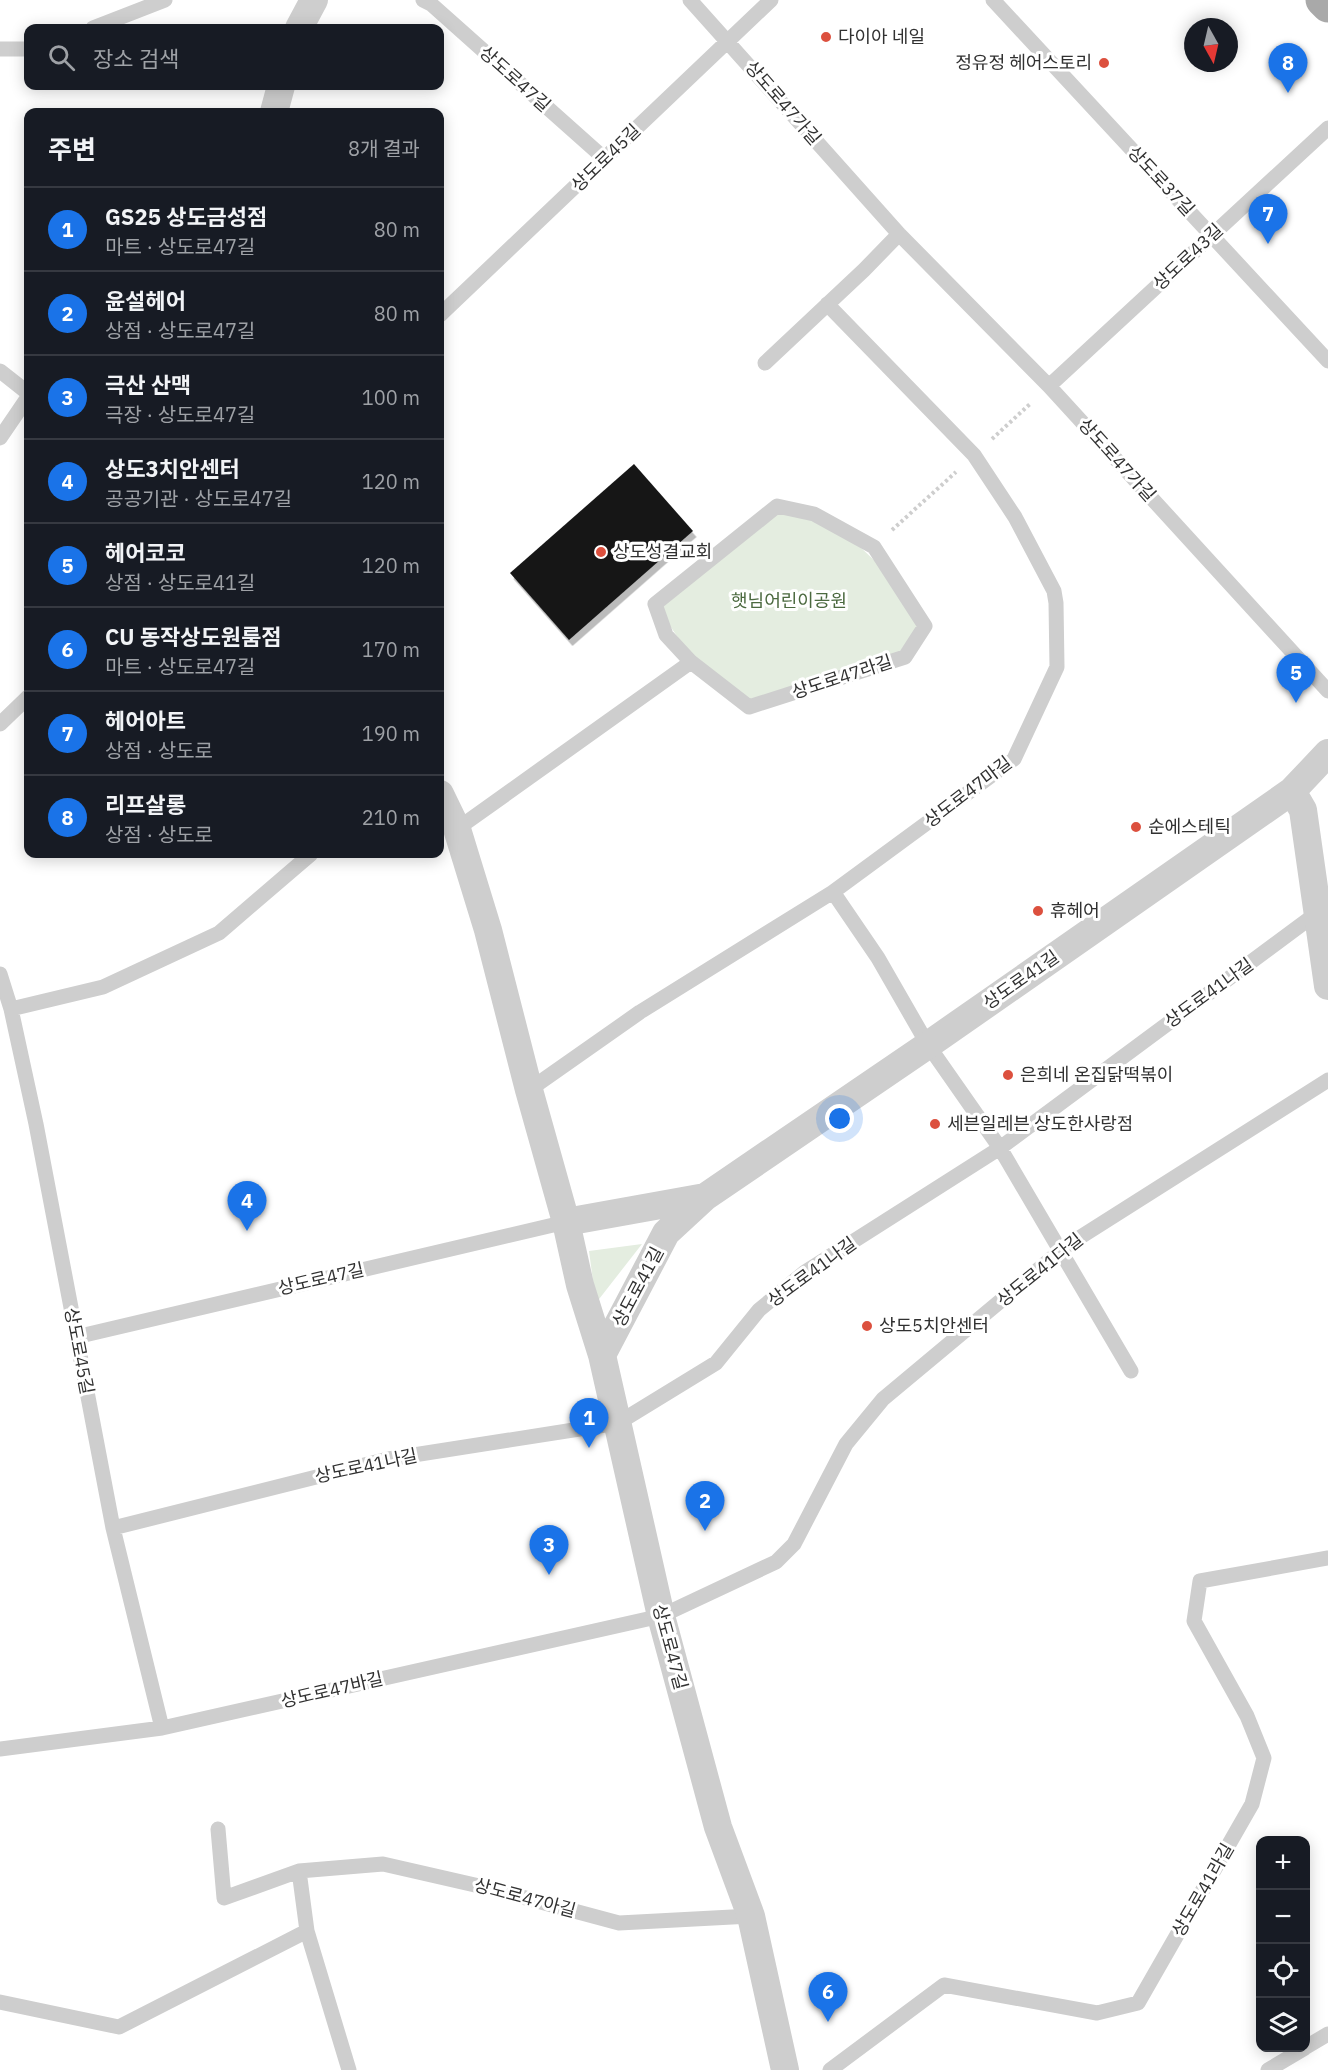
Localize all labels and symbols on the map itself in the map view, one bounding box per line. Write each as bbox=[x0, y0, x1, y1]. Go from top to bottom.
north arrow bbox=[1184, 18, 1238, 72]
place label: 다이아 네일 bbox=[838, 25, 925, 48]
marker: 다이아 네일 bbox=[819, 30, 833, 44]
street label: 상도로47길 bbox=[475, 41, 556, 117]
pin: 8 bbox=[1268, 44, 1308, 93]
place label: 정유정 헤어스토리 bbox=[955, 51, 1092, 74]
street label: 상도로47가길 bbox=[740, 56, 826, 150]
marker: 정유정 헤어스토리 bbox=[1097, 56, 1111, 70]
street label: 상도로45길 bbox=[566, 119, 645, 196]
street label: 상도로37길 bbox=[1123, 141, 1200, 221]
pin: 7 bbox=[1248, 194, 1288, 244]
street label: 상도로43길 bbox=[1148, 218, 1228, 295]
street label: 상도로47가길 bbox=[1074, 413, 1161, 506]
place label: 상도성결교회 bbox=[613, 540, 712, 563]
marker: 상도성결교회 bbox=[594, 545, 608, 559]
park label: 햇님어린이공원 bbox=[731, 589, 847, 612]
street label: 상도로47라길 bbox=[789, 649, 895, 704]
pin: 5 bbox=[1276, 654, 1316, 703]
street label: 상도로47마길 bbox=[919, 751, 1016, 832]
place label: 순에스테틱 bbox=[1148, 815, 1231, 838]
marker: 순에스테틱 bbox=[1129, 820, 1143, 834]
place label: 휴헤어 bbox=[1050, 899, 1100, 922]
marker: 휴헤어 bbox=[1031, 904, 1045, 918]
street label: 상도로41길 bbox=[978, 945, 1063, 1014]
street label: 상도로41나길 bbox=[1160, 953, 1258, 1033]
place label: 은희네 온집닭떡볶이 bbox=[1020, 1063, 1173, 1086]
marker: 은희네 온집닭떡볶이 bbox=[1001, 1068, 1015, 1082]
your location bbox=[825, 1104, 854, 1133]
place label: 세븐일레븐 상도한사랑점 bbox=[947, 1112, 1133, 1135]
marker: 세븐일레븐 상도한사랑점 bbox=[928, 1117, 942, 1131]
pin: 4 bbox=[228, 1182, 266, 1231]
street label: 상도로41다길 bbox=[992, 1228, 1087, 1311]
street label: 상도로41나길 bbox=[763, 1232, 861, 1312]
street label: 상도로41길 bbox=[607, 1243, 668, 1331]
street label: 상도로47길 bbox=[276, 1257, 366, 1300]
street label: 상도로45길 bbox=[60, 1306, 99, 1396]
place label: 상도5치안센터 bbox=[879, 1314, 989, 1337]
marker: 상도5치안센터 bbox=[860, 1319, 874, 1333]
pin: 1 bbox=[570, 1398, 608, 1448]
street label: 상도로41나길 bbox=[312, 1443, 419, 1488]
pin: 2 bbox=[686, 1482, 724, 1531]
pin: 3 bbox=[530, 1526, 568, 1575]
street label: 상도로47길 bbox=[648, 1601, 693, 1692]
street label: 상도로47바길 bbox=[278, 1667, 385, 1712]
street label: 상도로41라길 bbox=[1167, 1839, 1239, 1941]
street label: 상도로47아길 bbox=[472, 1873, 579, 1922]
pin: 6 bbox=[808, 1972, 848, 2022]

